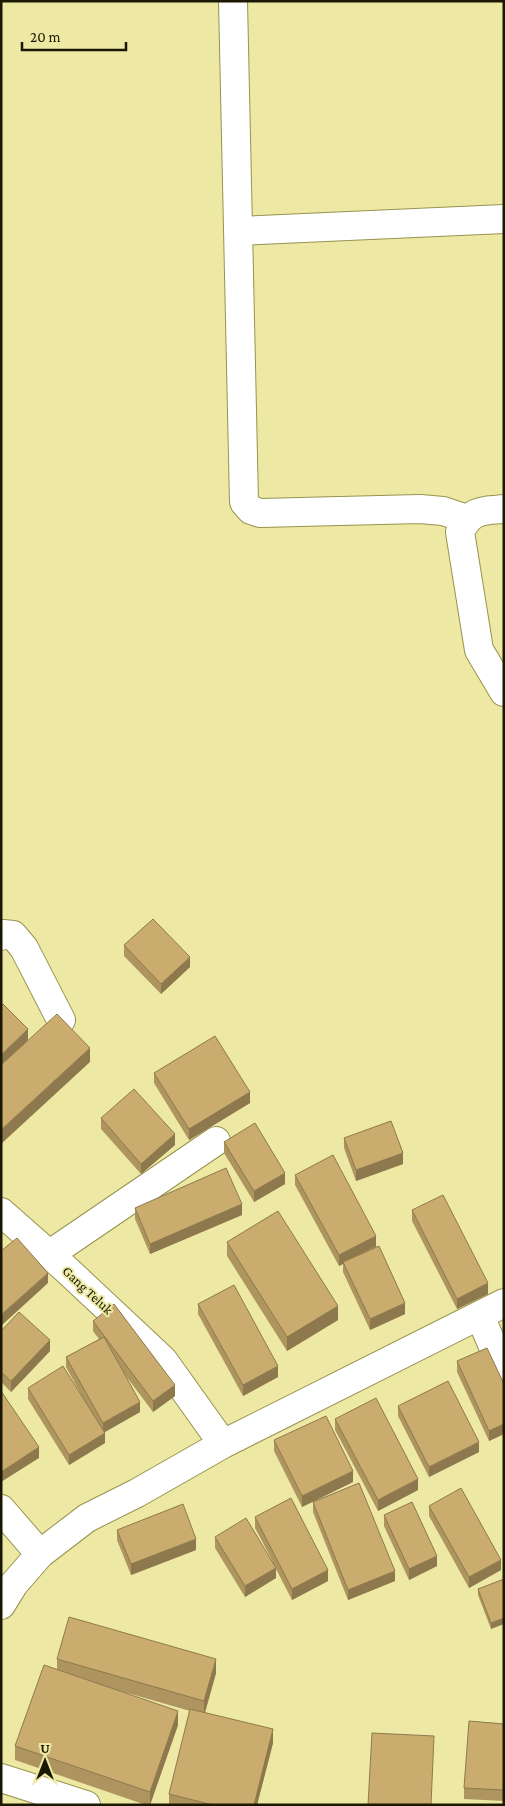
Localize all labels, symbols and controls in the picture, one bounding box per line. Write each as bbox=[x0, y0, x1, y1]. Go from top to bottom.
scale bar bbox=[22, 20, 126, 52]
text: 20 m bbox=[30, 29, 61, 45]
street label: Gang Teluk bbox=[59, 1263, 117, 1318]
north arrow bbox=[20, 1736, 70, 1786]
text: U bbox=[40, 1740, 50, 1756]

